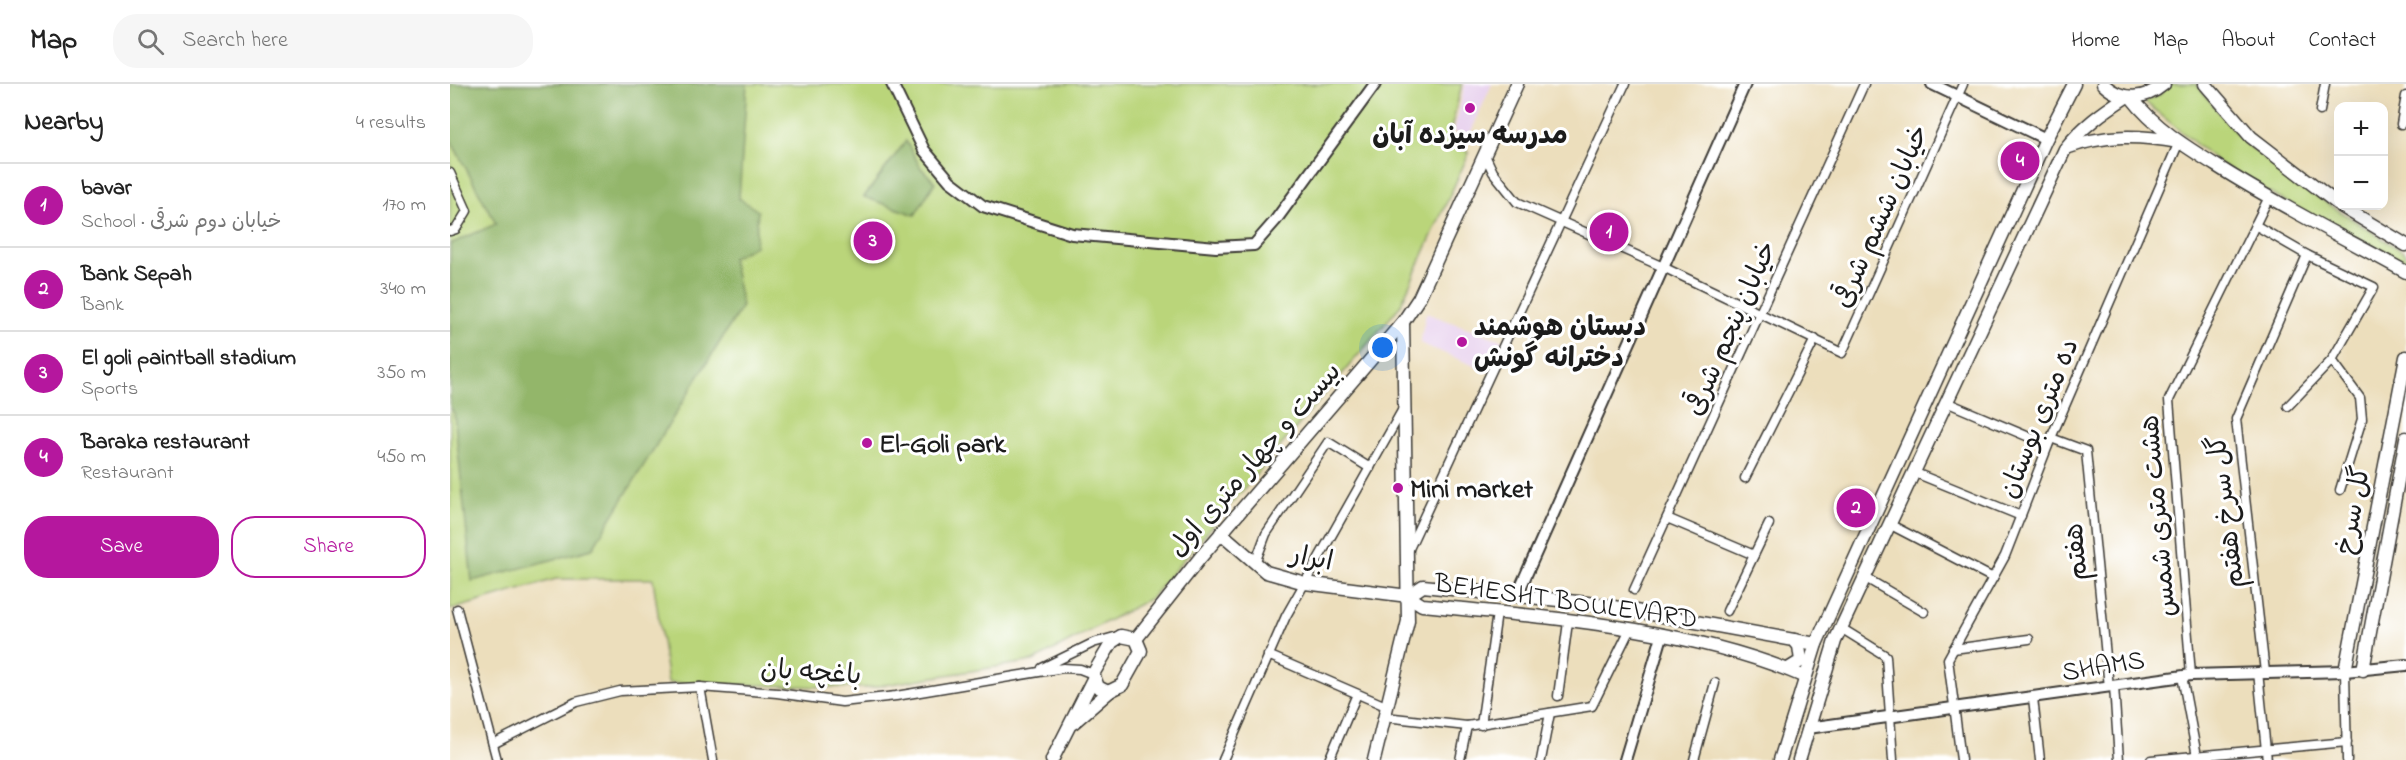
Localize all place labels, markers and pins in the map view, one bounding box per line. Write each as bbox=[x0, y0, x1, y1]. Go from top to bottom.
marker: مدرسه سیزده آبان bbox=[1463, 101, 1477, 115]
place label: مدرسه سیزده آبان bbox=[1372, 117, 1568, 156]
pin: 4 bbox=[2000, 138, 2040, 184]
pin: 1 bbox=[1590, 210, 1628, 254]
pin: 3 bbox=[854, 218, 892, 264]
place label: دبستان هوشمند دخترانه گونش bbox=[1474, 309, 1646, 379]
marker: دبستان هوشمند دخترانه گونش bbox=[1455, 335, 1469, 349]
place label: El-Goli park bbox=[879, 426, 1007, 465]
marker: El-Goli park bbox=[860, 436, 874, 450]
place label: Mini market bbox=[1410, 471, 1534, 510]
marker: Mini market bbox=[1391, 481, 1405, 495]
pin: 2 bbox=[1836, 486, 1876, 530]

